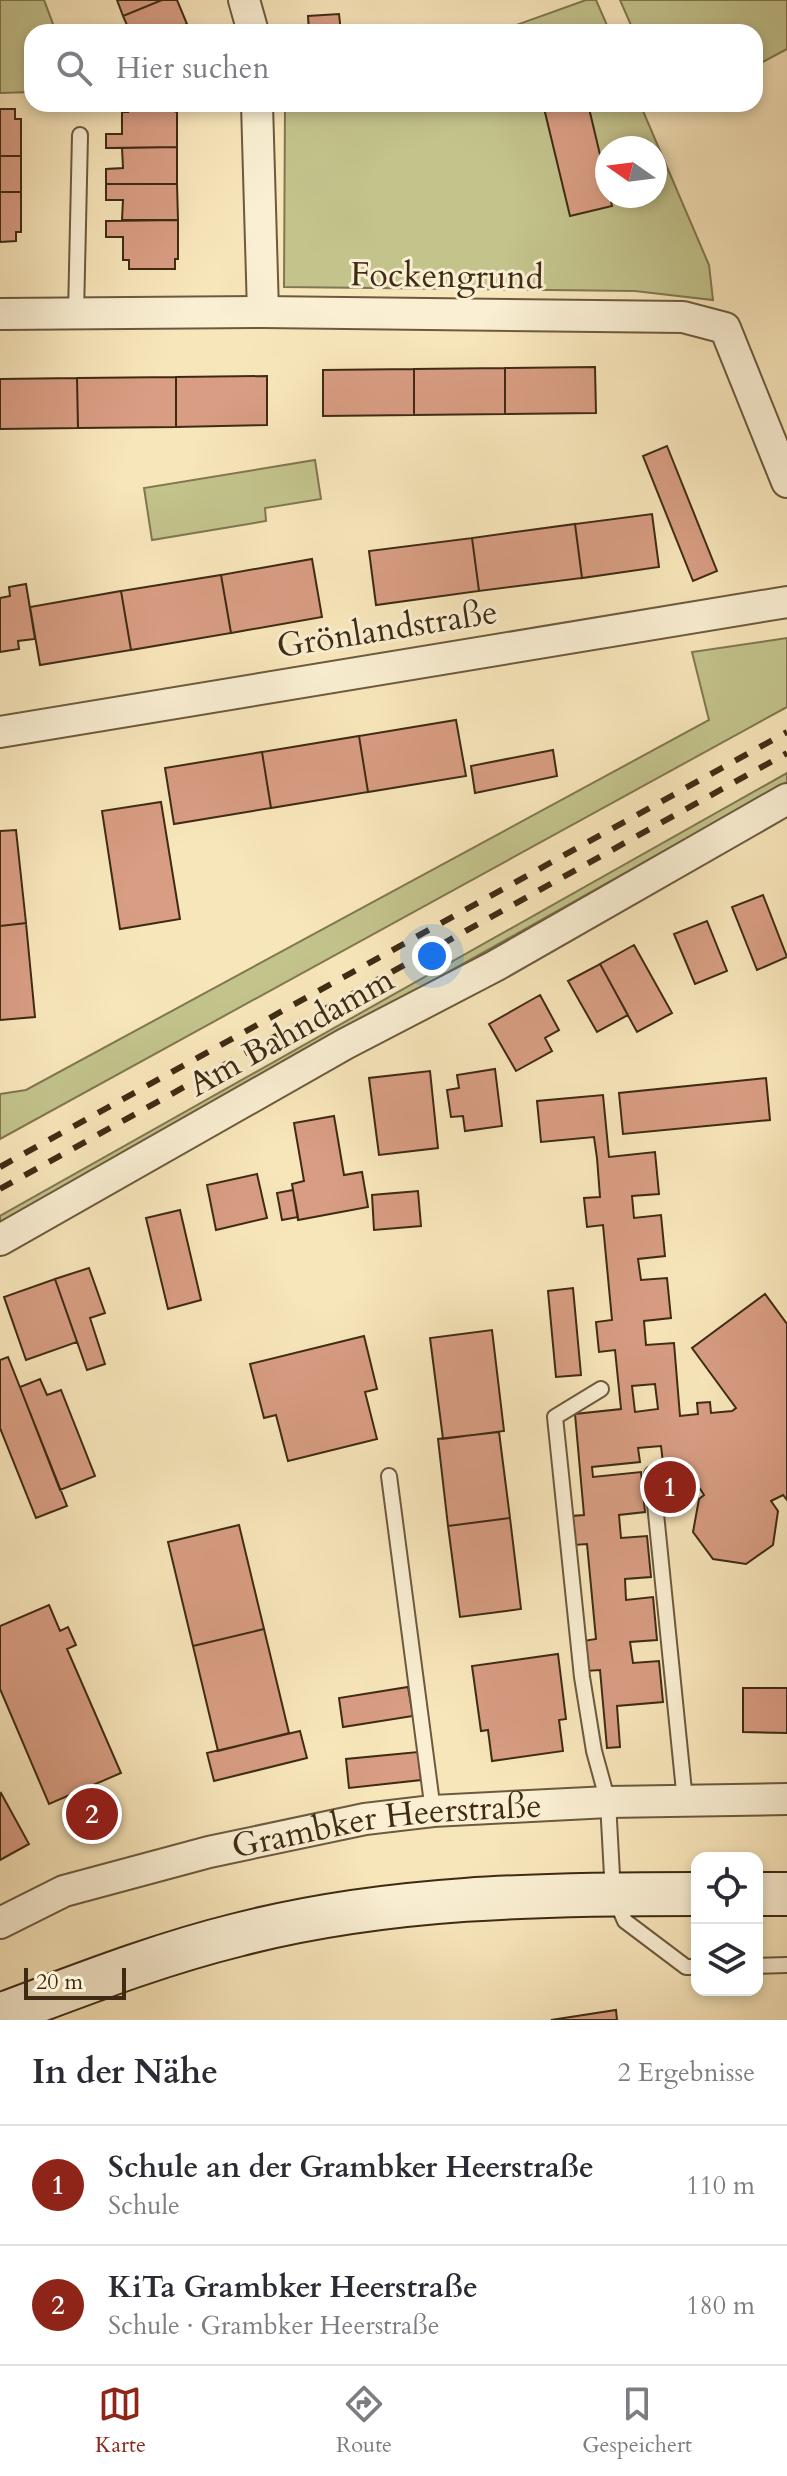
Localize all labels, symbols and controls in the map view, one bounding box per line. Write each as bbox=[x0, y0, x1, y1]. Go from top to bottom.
search box bbox=[24, 24, 763, 112]
icon: search bbox=[52, 46, 96, 90]
text: Hier suchen bbox=[116, 48, 269, 89]
north arrow bbox=[595, 136, 667, 208]
street label: Fockengrund bbox=[350, 251, 544, 301]
street label: Grönlandstraße bbox=[273, 589, 501, 669]
your location bbox=[412, 936, 452, 976]
street label: Am Bahndamm bbox=[180, 956, 402, 1107]
pin: 1 bbox=[644, 1457, 696, 1517]
street label: Grambker Heerstraße bbox=[228, 1782, 543, 1870]
pin: 2 bbox=[66, 1784, 118, 1844]
map controls bbox=[691, 1852, 763, 1996]
button: locate bbox=[691, 1852, 763, 1924]
button: layers bbox=[691, 1924, 763, 1996]
scale bar bbox=[24, 1964, 126, 2000]
text: 20 m bbox=[36, 1967, 83, 1997]
text: In der Nähe bbox=[32, 2049, 218, 2095]
text: 2 Ergebnisse bbox=[618, 2055, 755, 2090]
text: Schule an der Grambker Heerstraße bbox=[108, 2147, 594, 2188]
text: 1 bbox=[51, 2168, 65, 2203]
text: 110 m bbox=[686, 2168, 755, 2203]
text: Schule bbox=[108, 2188, 180, 2223]
text: KiTa Grambker Heerstraße bbox=[108, 2267, 478, 2308]
text: 2 bbox=[51, 2288, 65, 2323]
text: 180 m bbox=[686, 2288, 755, 2323]
text: Schule · Grambker Heerstraße bbox=[108, 2308, 440, 2343]
tab: Karte bbox=[95, 2382, 146, 2460]
tab: Route bbox=[336, 2382, 392, 2460]
tab: Gespeichert bbox=[582, 2382, 692, 2460]

